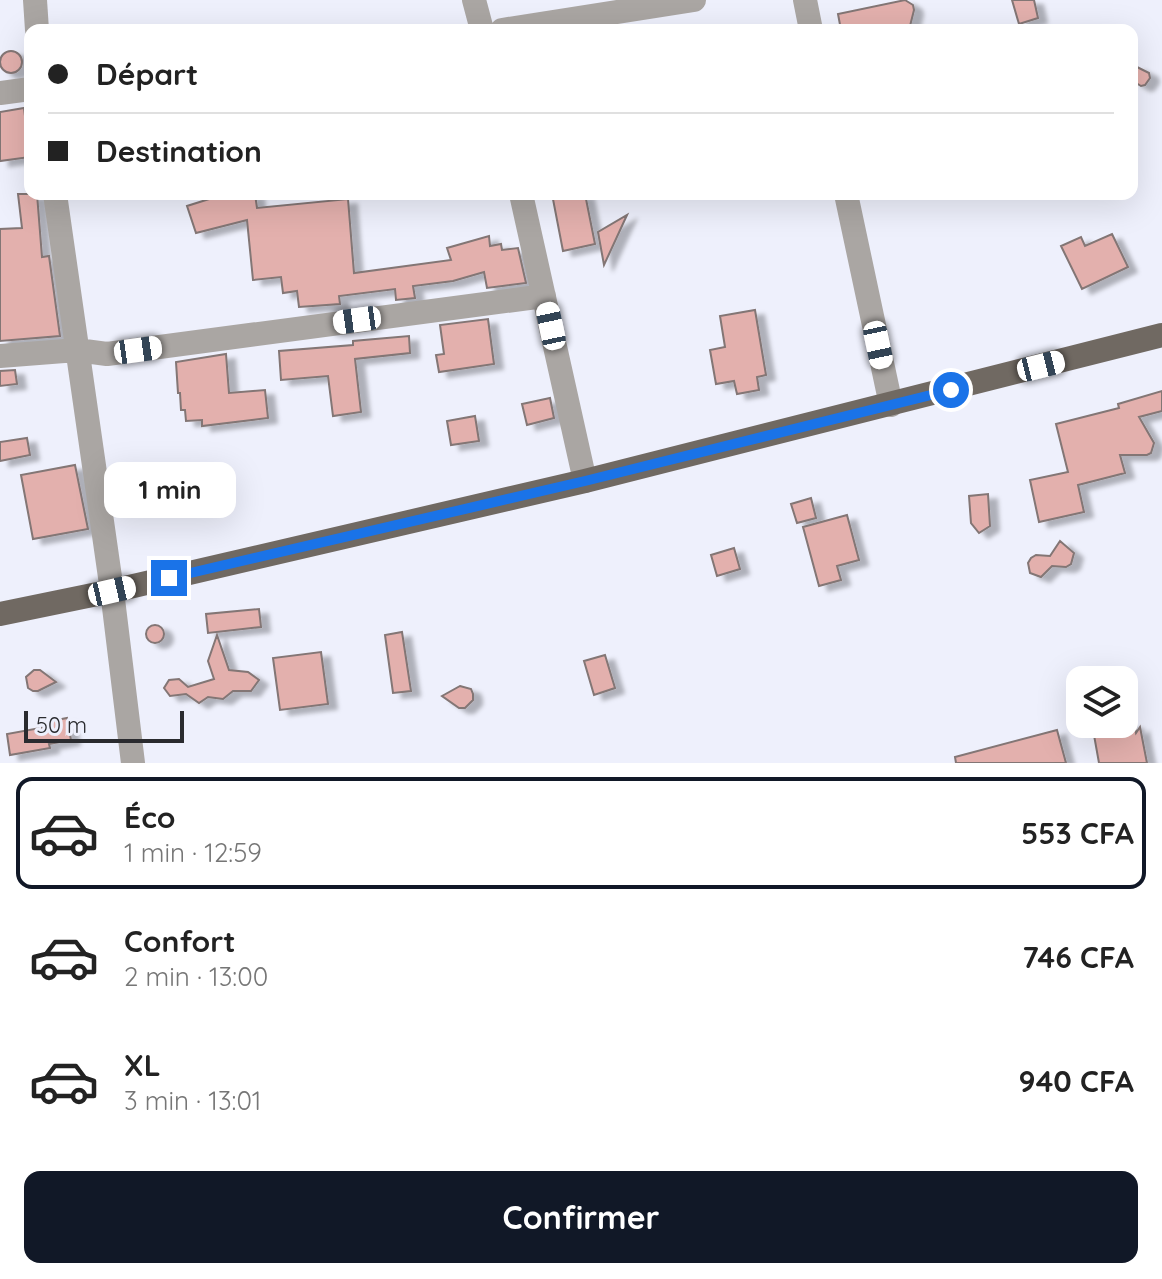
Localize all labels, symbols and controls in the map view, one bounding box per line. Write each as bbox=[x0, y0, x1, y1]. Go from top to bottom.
text: Départ bbox=[96, 55, 198, 93]
text: Destination bbox=[96, 132, 262, 170]
car bbox=[534, 300, 568, 352]
car bbox=[332, 305, 382, 335]
car bbox=[861, 319, 895, 371]
car bbox=[113, 335, 163, 365]
car bbox=[1015, 349, 1067, 383]
route start bbox=[933, 372, 969, 408]
callout: 1 min bbox=[103, 462, 235, 518]
text: 1 min bbox=[139, 473, 202, 506]
route end bbox=[151, 560, 187, 596]
car bbox=[86, 574, 138, 608]
map controls bbox=[1066, 666, 1138, 738]
button: layers bbox=[1066, 666, 1138, 738]
scale bar bbox=[24, 707, 184, 743]
text: 50 m bbox=[36, 711, 87, 739]
icon: car bbox=[28, 797, 100, 869]
text: Éco bbox=[124, 798, 175, 836]
text: 553 CFA bbox=[1021, 814, 1134, 852]
text: 1 min · 12:59 bbox=[124, 836, 262, 869]
icon: car bbox=[28, 921, 100, 993]
text: Confort bbox=[124, 922, 236, 960]
text: 746 CFA bbox=[1022, 938, 1134, 976]
text: 2 min · 13:00 bbox=[124, 960, 268, 993]
icon: car bbox=[28, 1045, 100, 1117]
text: XL bbox=[124, 1046, 161, 1084]
text: 940 CFA bbox=[1019, 1062, 1134, 1100]
text: 3 min · 13:01 bbox=[124, 1084, 262, 1117]
button: Confirmer bbox=[24, 1171, 1138, 1263]

